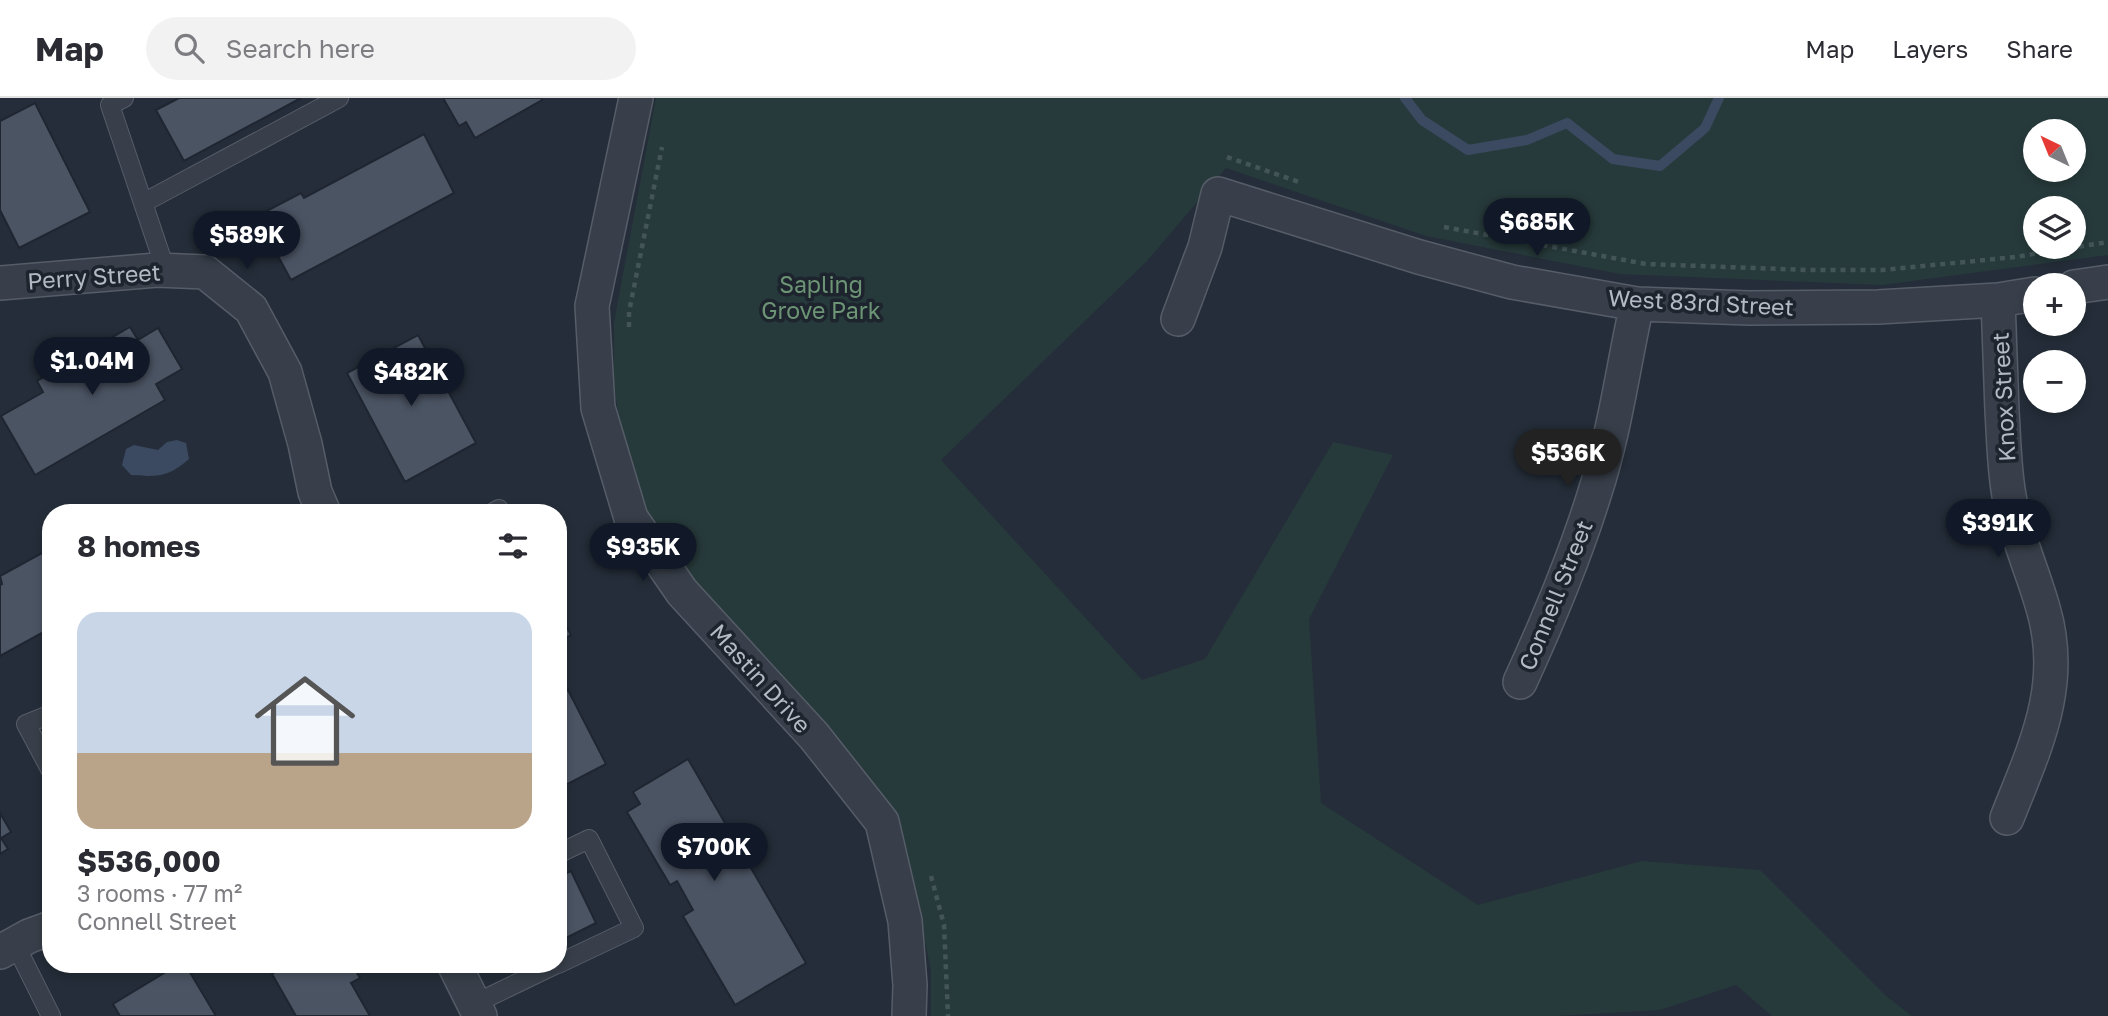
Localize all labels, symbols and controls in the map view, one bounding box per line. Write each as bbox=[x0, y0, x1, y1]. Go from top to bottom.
search box bbox=[146, 17, 636, 80]
text: Map bbox=[35, 29, 104, 68]
icon: search bbox=[170, 29, 208, 67]
text: Search here bbox=[226, 33, 375, 64]
text: Map bbox=[1805, 34, 1854, 63]
text: Layers bbox=[1892, 34, 1968, 63]
text: Share bbox=[2006, 34, 2073, 63]
north arrow bbox=[2023, 119, 2086, 182]
map controls bbox=[2023, 119, 2086, 413]
button: layers bbox=[2023, 196, 2086, 259]
pin: $685K bbox=[1488, 198, 1586, 258]
text: $685K bbox=[1499, 207, 1575, 235]
pin: $589K bbox=[198, 212, 296, 271]
text: $589K bbox=[209, 220, 285, 248]
street label: Perry Street bbox=[26, 257, 162, 295]
park label: Sapling Grove Park bbox=[761, 270, 881, 324]
button: + bbox=[2023, 273, 2086, 336]
street label: West 83rd Street bbox=[1607, 283, 1795, 321]
street label: Knox Street bbox=[1986, 331, 2020, 463]
pin: $1.04M bbox=[35, 338, 149, 397]
text: $1.04M bbox=[50, 346, 134, 374]
pin: $482K bbox=[362, 348, 460, 408]
button: − bbox=[2023, 350, 2086, 413]
text: $482K bbox=[373, 357, 449, 385]
pin: $536K bbox=[1519, 430, 1617, 489]
text: $536K bbox=[1531, 438, 1605, 466]
pin: $391K bbox=[1949, 500, 2047, 559]
text: $391K bbox=[1962, 508, 2034, 536]
street label: Connell Street bbox=[1512, 516, 1598, 674]
pin: $935K bbox=[594, 524, 692, 583]
icon: filters bbox=[494, 527, 532, 565]
text: 8 homes bbox=[77, 528, 201, 564]
text: $935K bbox=[606, 532, 680, 560]
street label: Mastin Drive bbox=[705, 618, 817, 738]
icon: home bbox=[242, 658, 368, 784]
pin: $700K bbox=[665, 824, 763, 883]
text: $700K bbox=[677, 832, 751, 860]
text: $536,000 bbox=[77, 843, 221, 879]
text: 3 rooms · 77 m² bbox=[77, 879, 242, 907]
text: Connell Street bbox=[77, 907, 237, 935]

